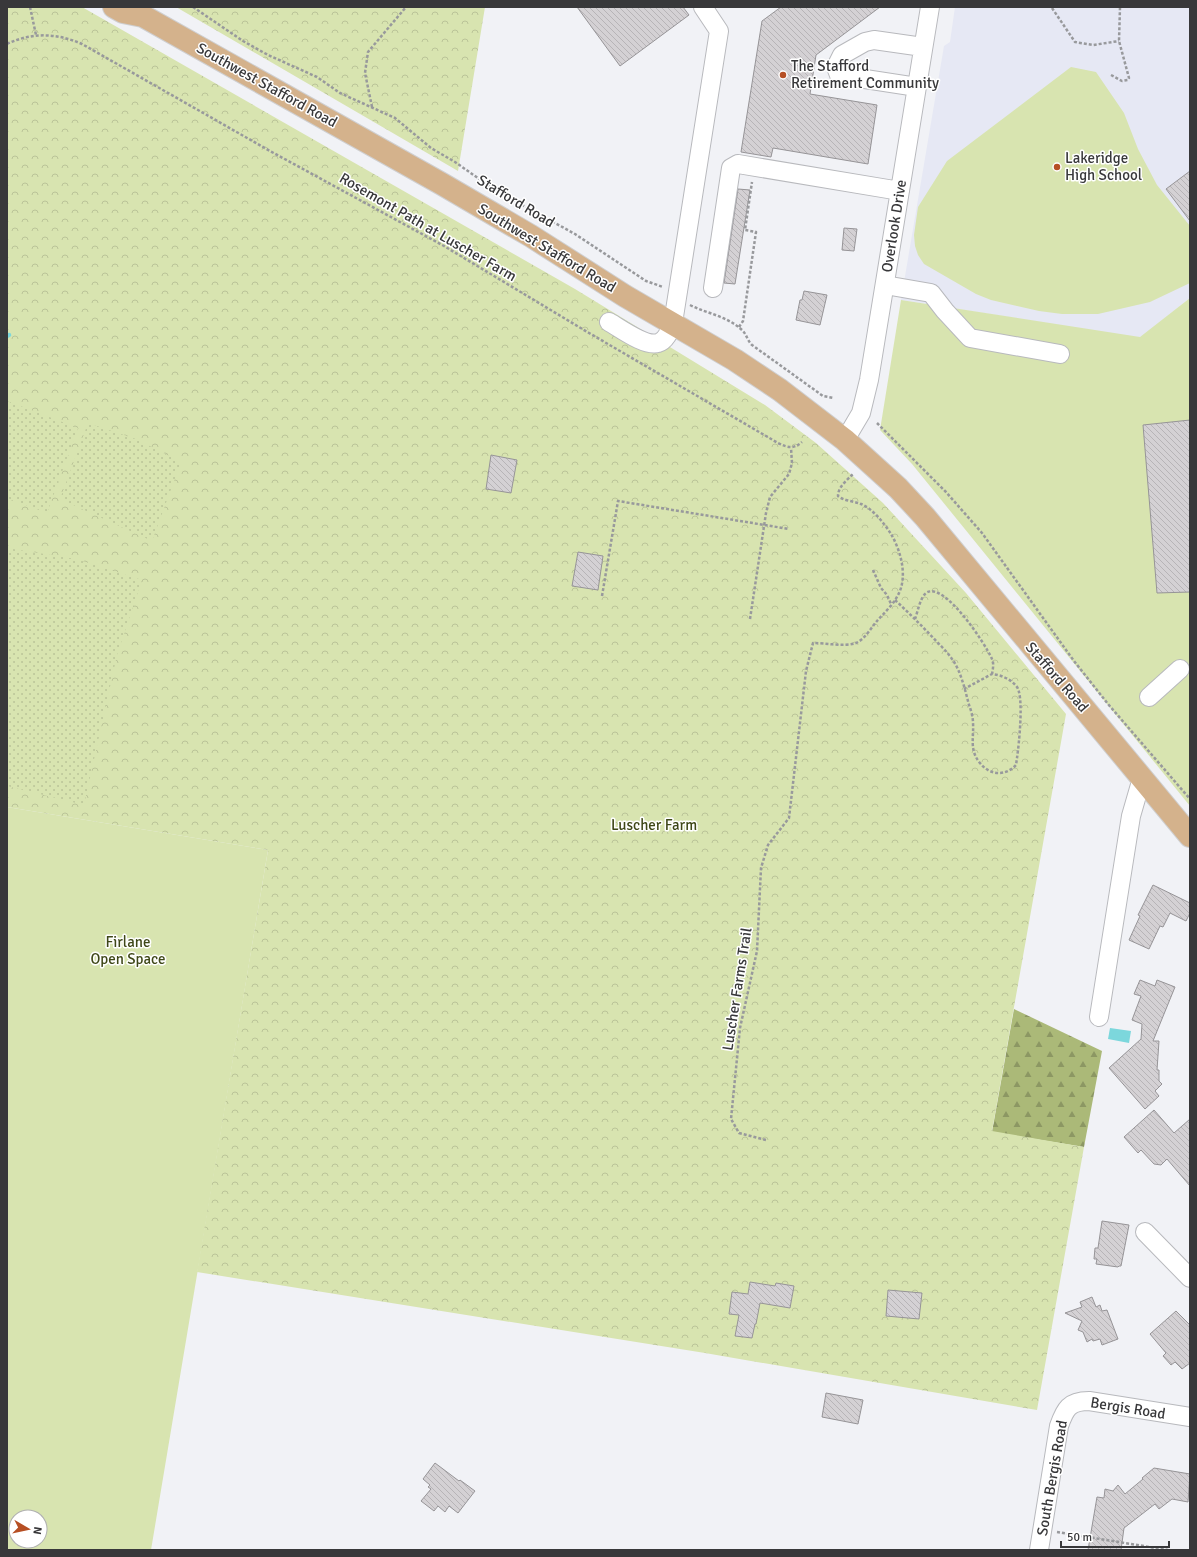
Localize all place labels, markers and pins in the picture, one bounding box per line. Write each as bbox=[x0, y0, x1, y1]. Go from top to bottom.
place label: The Stafford Retirement Community bbox=[791, 57, 939, 92]
marker: The Stafford Retirement Community bbox=[778, 70, 788, 80]
place label: Lakeridge High School bbox=[1065, 149, 1142, 184]
marker: Lakeridge High School bbox=[1052, 162, 1062, 172]

